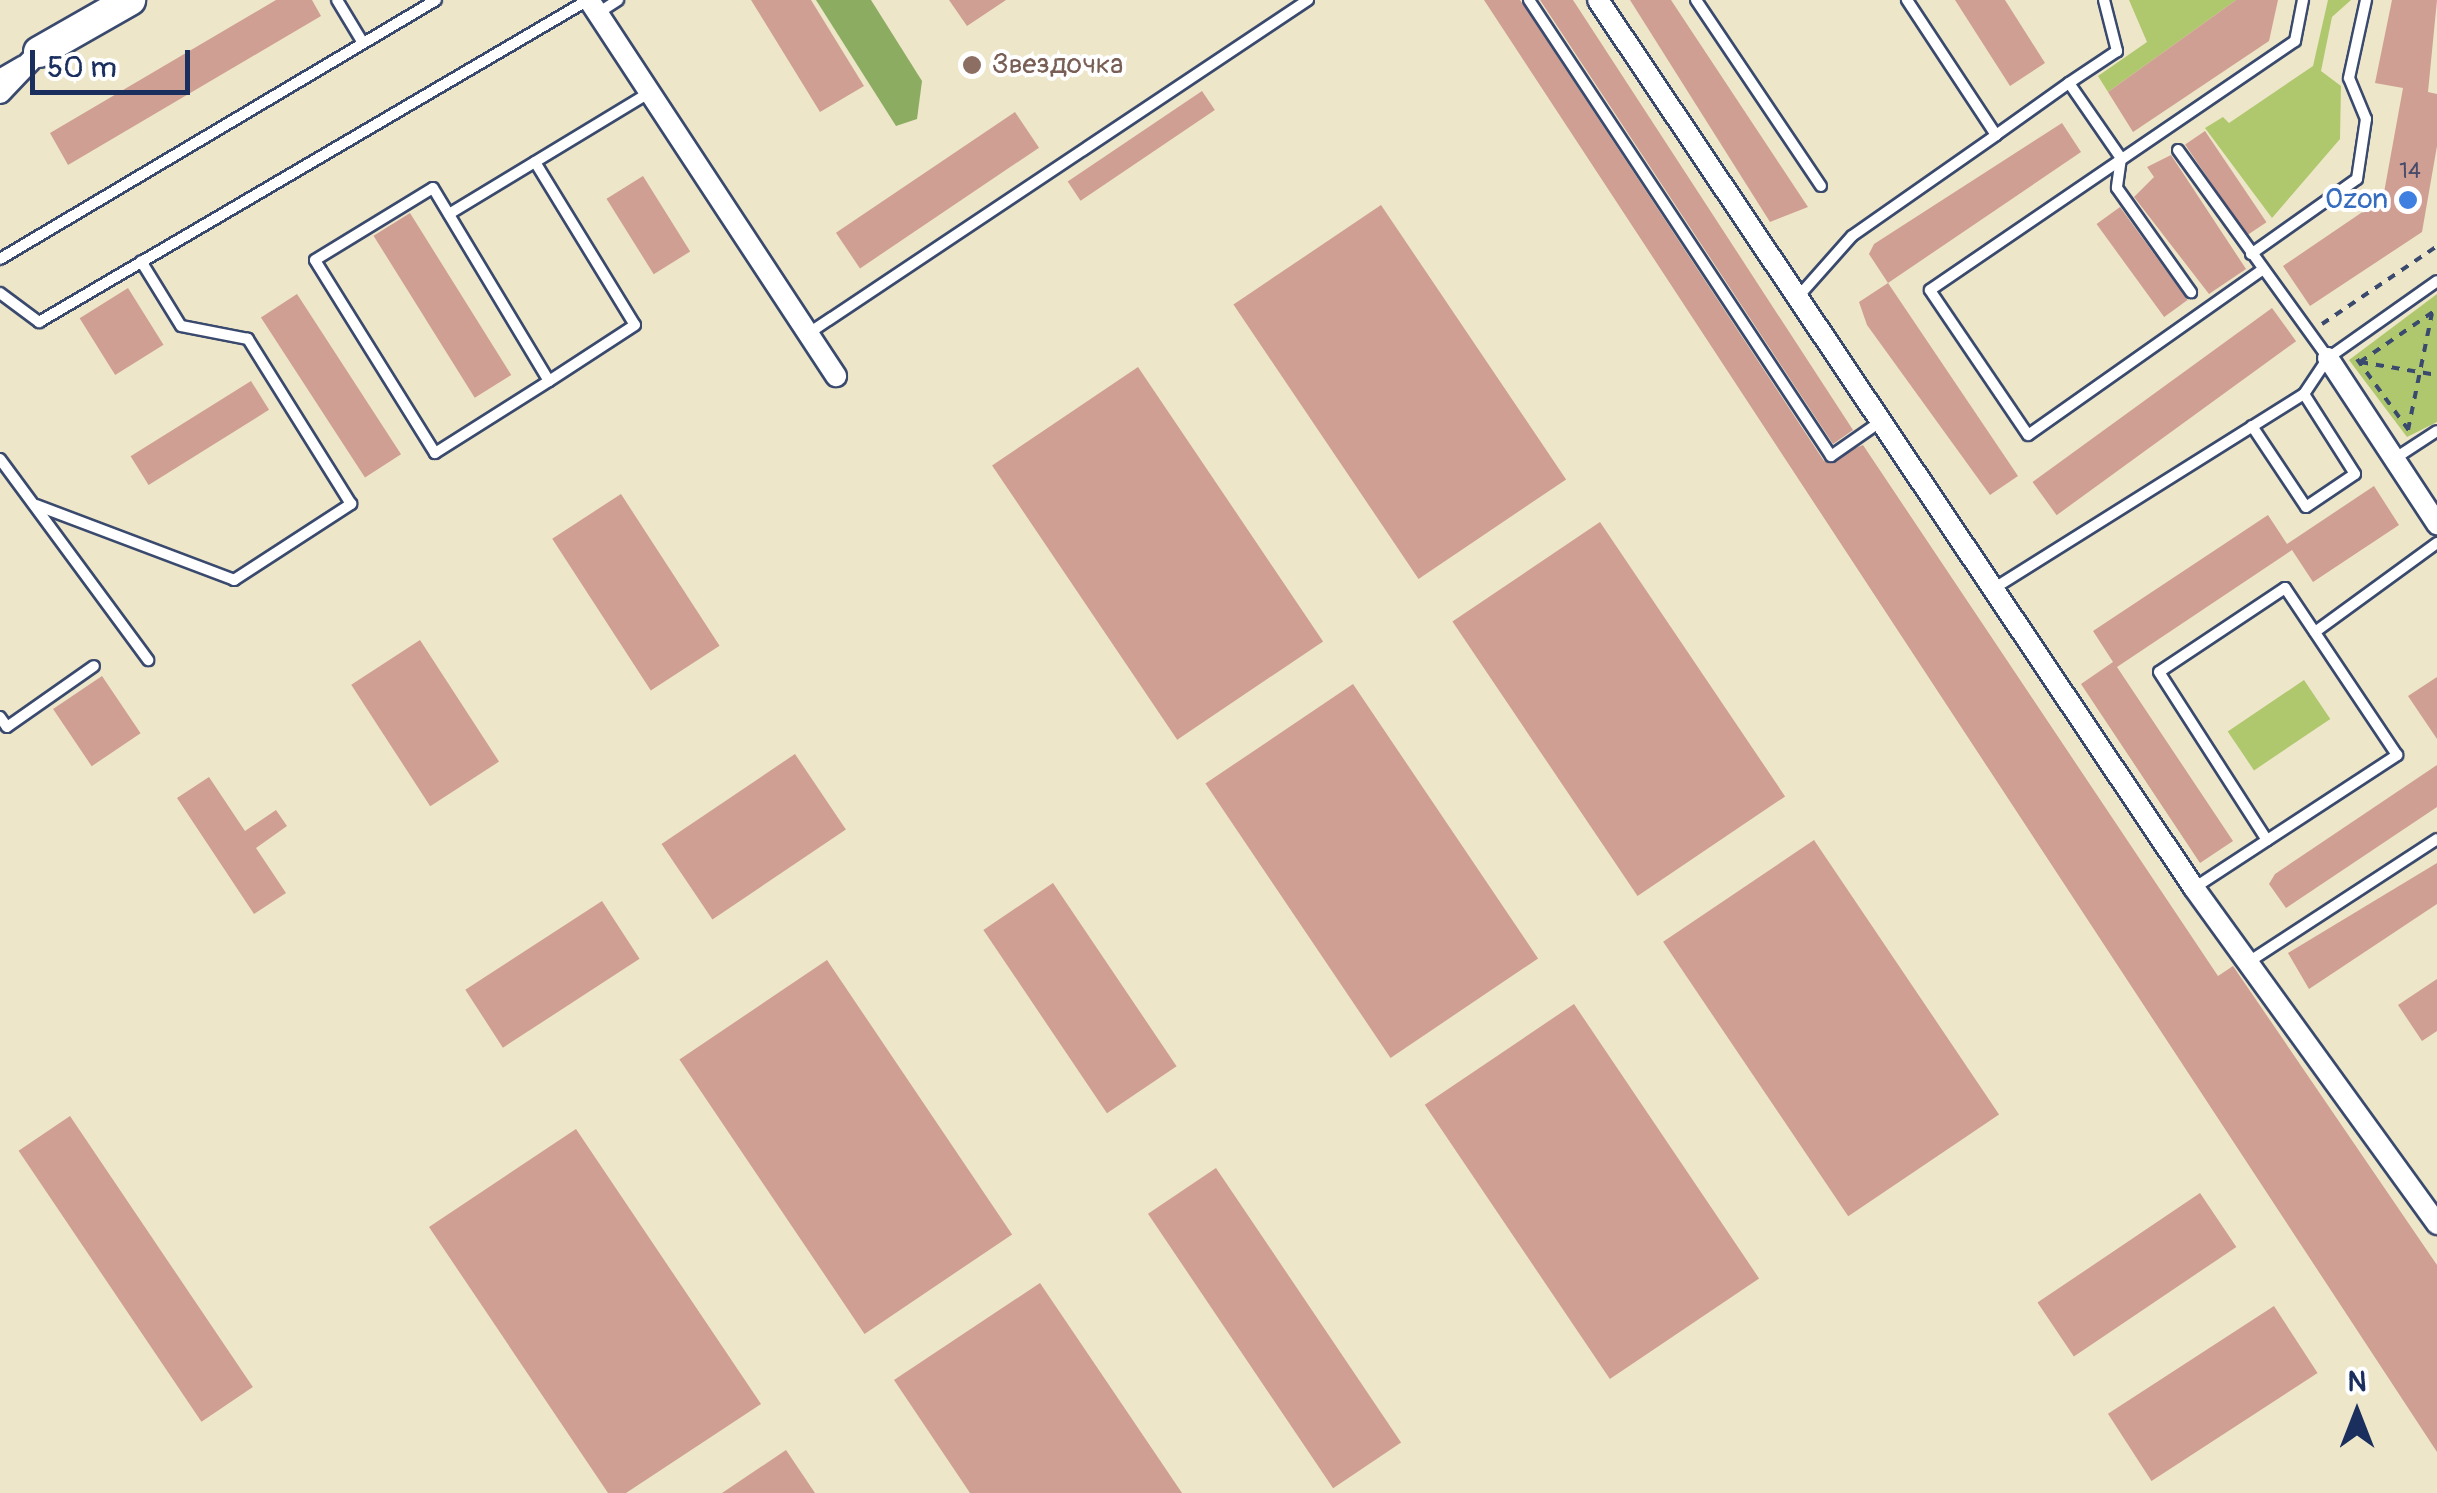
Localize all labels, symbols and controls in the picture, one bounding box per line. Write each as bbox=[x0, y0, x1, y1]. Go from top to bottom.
scale bar bbox=[35, 30, 195, 92]
place label: Звездочка bbox=[992, 48, 1123, 82]
text: 50 m bbox=[47, 49, 117, 86]
marker: Звездочка bbox=[961, 54, 983, 76]
house number: 14 bbox=[2399, 159, 2421, 185]
place label: Ozon bbox=[2325, 183, 2388, 217]
marker: Ozon bbox=[2397, 189, 2419, 211]
north arrow bbox=[2307, 1363, 2407, 1463]
text: N bbox=[2348, 1365, 2366, 1400]

